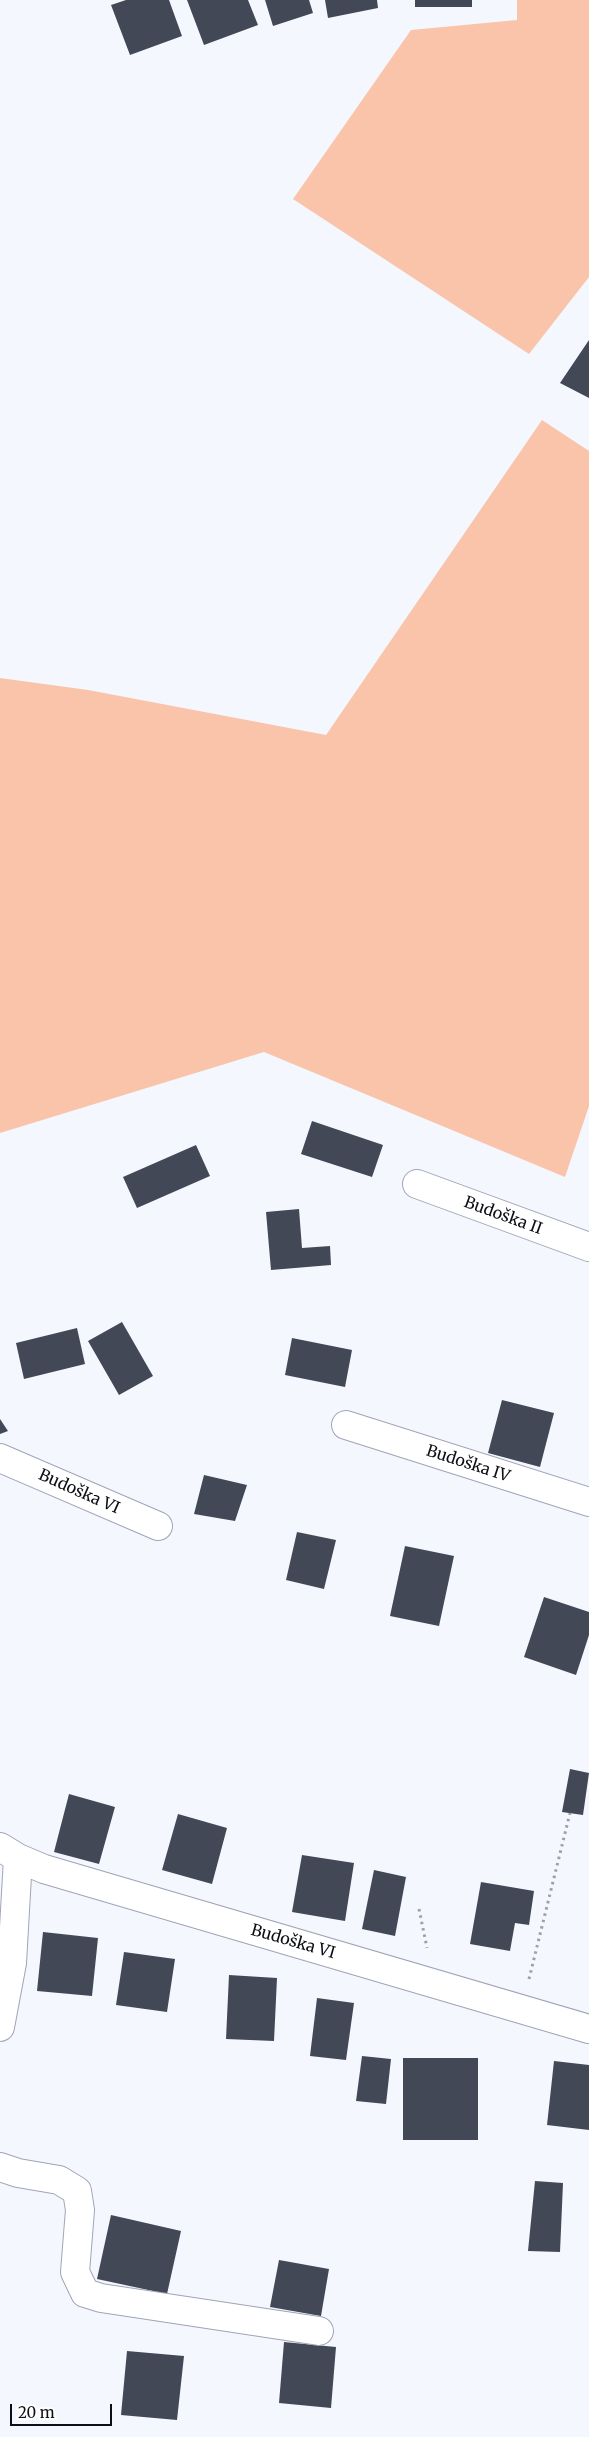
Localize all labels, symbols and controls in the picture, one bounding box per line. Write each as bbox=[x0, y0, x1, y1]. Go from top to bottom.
street label: Budoška II bbox=[461, 1193, 545, 1239]
street label: Budoška IV bbox=[424, 1441, 512, 1487]
street label: Budoška VI bbox=[35, 1466, 123, 1518]
street label: Budoška VI bbox=[249, 1921, 337, 1963]
scale bar bbox=[12, 2394, 115, 2426]
text: 20 m bbox=[18, 2403, 55, 2422]

